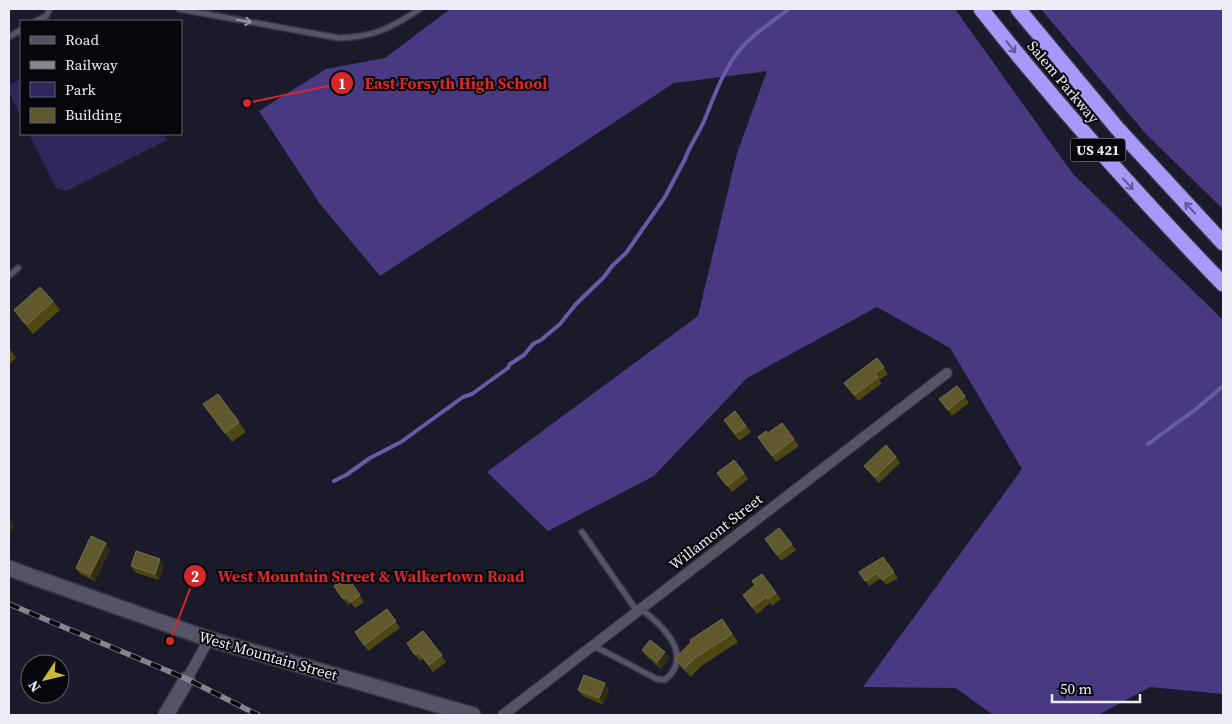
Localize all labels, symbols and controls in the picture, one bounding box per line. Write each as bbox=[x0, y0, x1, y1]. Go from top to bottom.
one-way arrow bbox=[236, 16, 252, 26]
legend bbox=[20, 20, 182, 135]
text: Road bbox=[65, 29, 99, 50]
street label: Salem Parkway bbox=[1023, 36, 1104, 128]
one-way arrow bbox=[1006, 40, 1017, 53]
text: Railway bbox=[65, 54, 118, 75]
callout: East Forsyth High School bbox=[330, 68, 558, 99]
text: East Forsyth High School bbox=[365, 72, 547, 94]
text: 1 bbox=[338, 73, 346, 94]
text: Park bbox=[65, 79, 97, 100]
text: Building bbox=[65, 104, 122, 125]
road number: US 421 bbox=[1070, 138, 1126, 162]
one-way arrow bbox=[1122, 177, 1134, 190]
one-way arrow bbox=[1184, 201, 1196, 214]
street label: Willamont Street bbox=[665, 489, 767, 575]
callout: West Mountain Street & Walkertown Road bbox=[183, 561, 535, 592]
text: West Mountain Street & Walkertown Road bbox=[217, 565, 525, 587]
text: 2 bbox=[191, 566, 199, 587]
street label: West Mountain Street bbox=[196, 626, 340, 685]
north arrow bbox=[20, 654, 70, 704]
scale bar bbox=[1052, 672, 1140, 704]
text: N bbox=[23, 677, 45, 696]
text: 50 m bbox=[1060, 678, 1092, 699]

